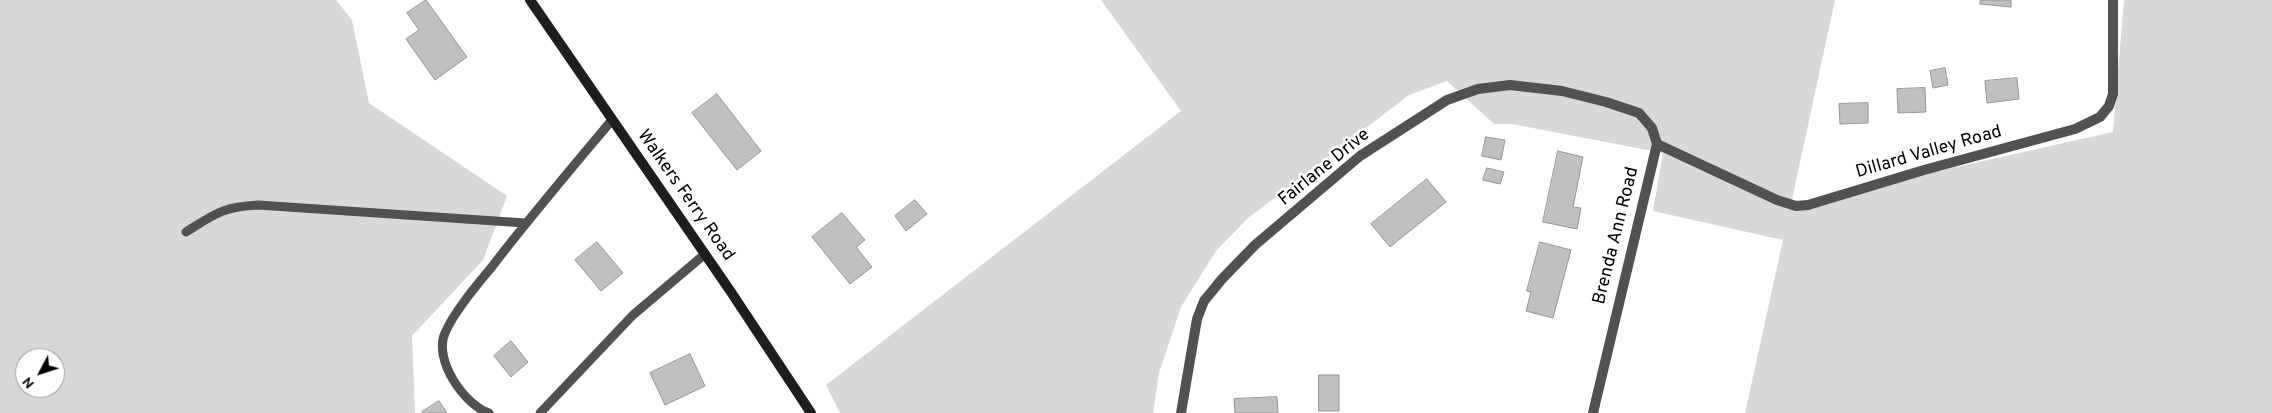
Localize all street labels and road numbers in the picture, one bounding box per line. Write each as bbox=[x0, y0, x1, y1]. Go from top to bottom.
street label: Dillard Valley Road bbox=[1853, 122, 2005, 184]
street label: Fairlane Drive bbox=[1275, 125, 1375, 211]
street label: Walkers Ferry Road bbox=[632, 126, 738, 266]
street label: Brenda Ann Road bbox=[1589, 165, 1645, 307]

